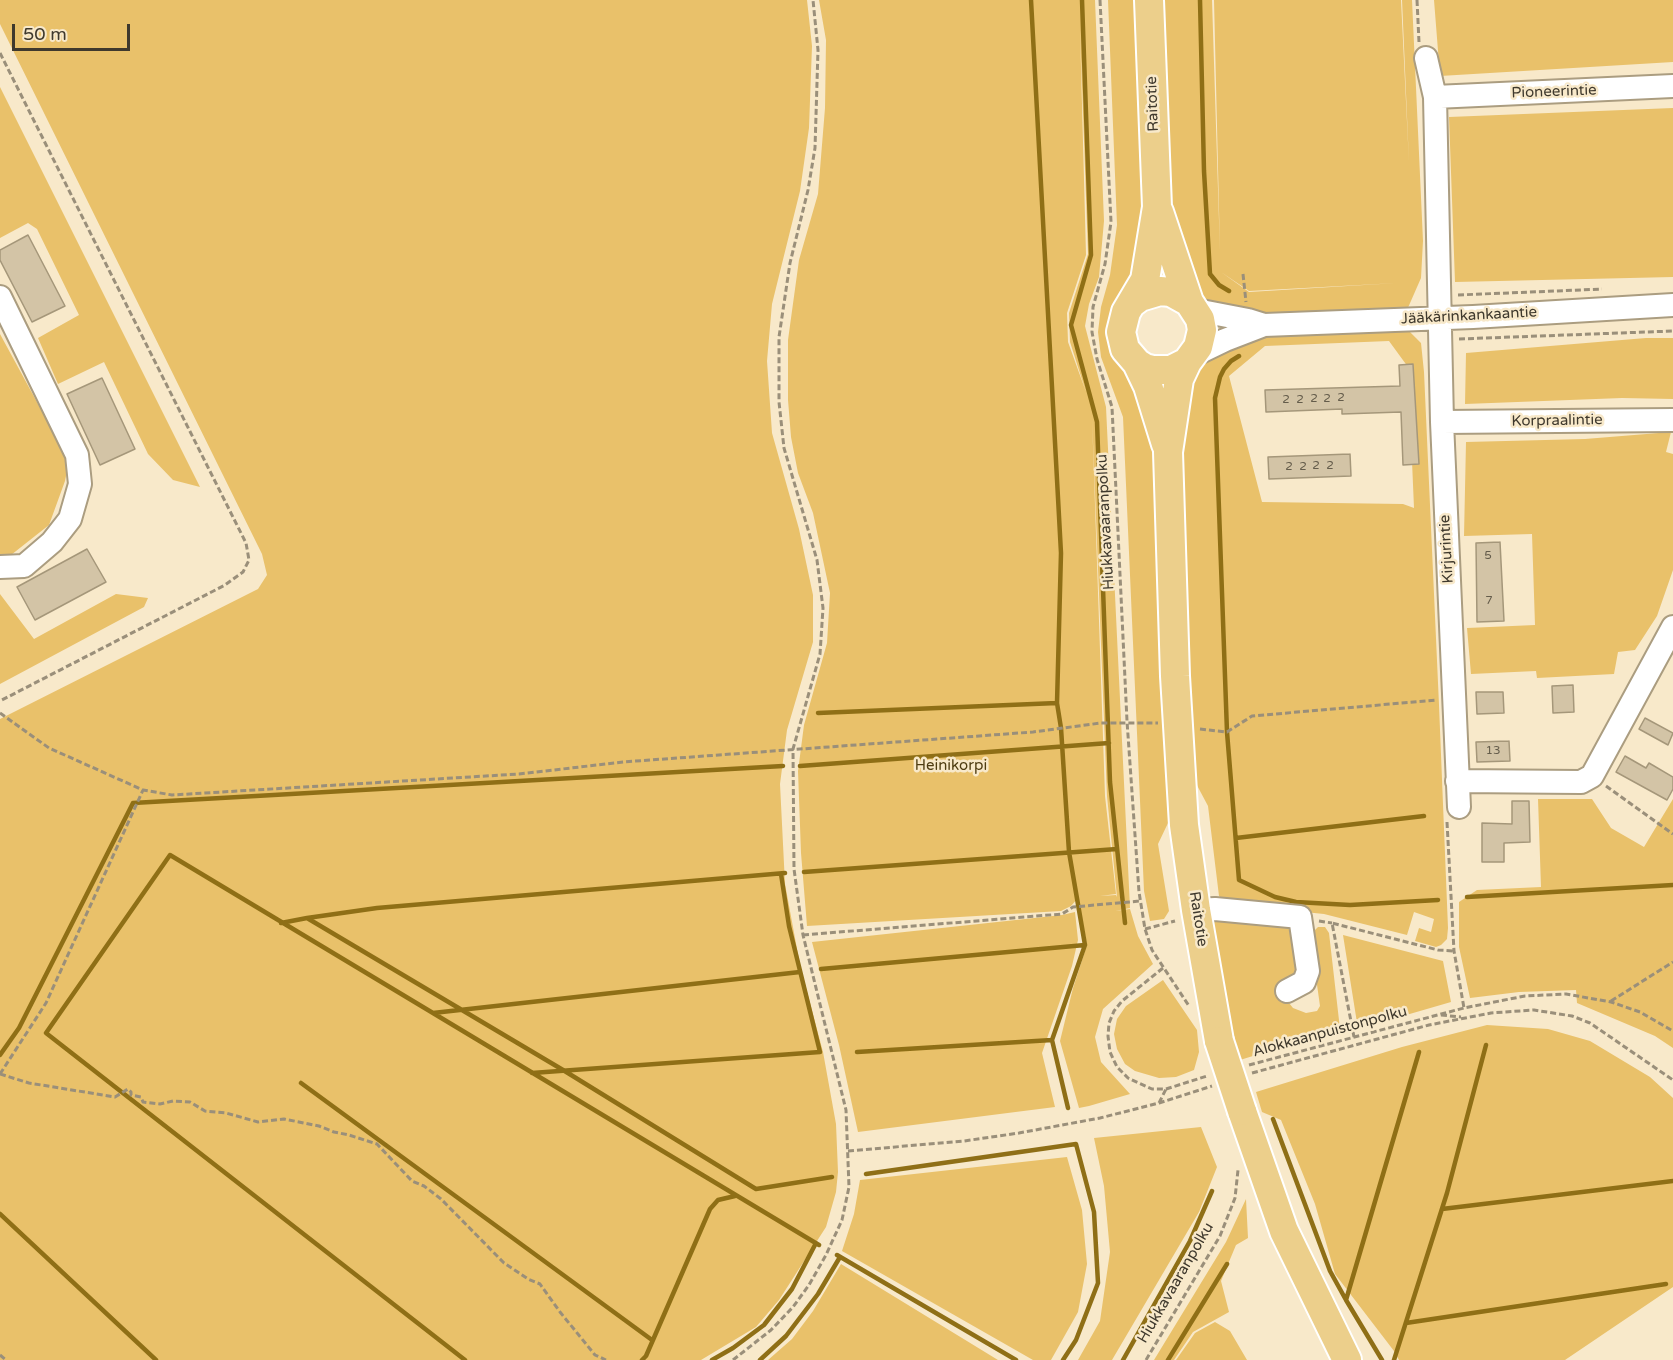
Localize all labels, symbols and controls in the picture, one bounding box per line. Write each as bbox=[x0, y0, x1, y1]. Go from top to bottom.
scale bar bbox=[15, 12, 134, 50]
text: 50 m bbox=[23, 23, 67, 45]
street label: Raitotie bbox=[1143, 76, 1163, 132]
street label: Pioneerintie bbox=[1511, 82, 1597, 102]
street label: Jääkärinkankaantie bbox=[1400, 303, 1538, 329]
house number: 2 bbox=[1337, 391, 1345, 405]
house number: 2 bbox=[1310, 392, 1318, 406]
house number: 2 bbox=[1323, 392, 1331, 406]
house number: 2 bbox=[1282, 393, 1290, 407]
house number: 2 bbox=[1296, 393, 1304, 407]
street label: Korpraalintie bbox=[1511, 411, 1603, 431]
street label: Hiukkavaaranpolku bbox=[1093, 454, 1119, 590]
house number: 2 bbox=[1312, 459, 1320, 473]
house number: 2 bbox=[1326, 459, 1334, 473]
house number: 2 bbox=[1285, 460, 1293, 474]
house number: 2 bbox=[1299, 460, 1307, 474]
street label: Kirjurintie bbox=[1436, 514, 1458, 584]
house number: 5 bbox=[1484, 549, 1492, 563]
house number: 7 bbox=[1485, 594, 1493, 608]
house number: 13 bbox=[1485, 744, 1501, 758]
park label: Heinikorpi bbox=[915, 757, 987, 775]
street label: Raitotie bbox=[1185, 890, 1211, 948]
street label: Alokkaanpuistonpolku bbox=[1251, 1003, 1409, 1061]
street label: Hiukkavaaranpolku bbox=[1134, 1220, 1218, 1346]

